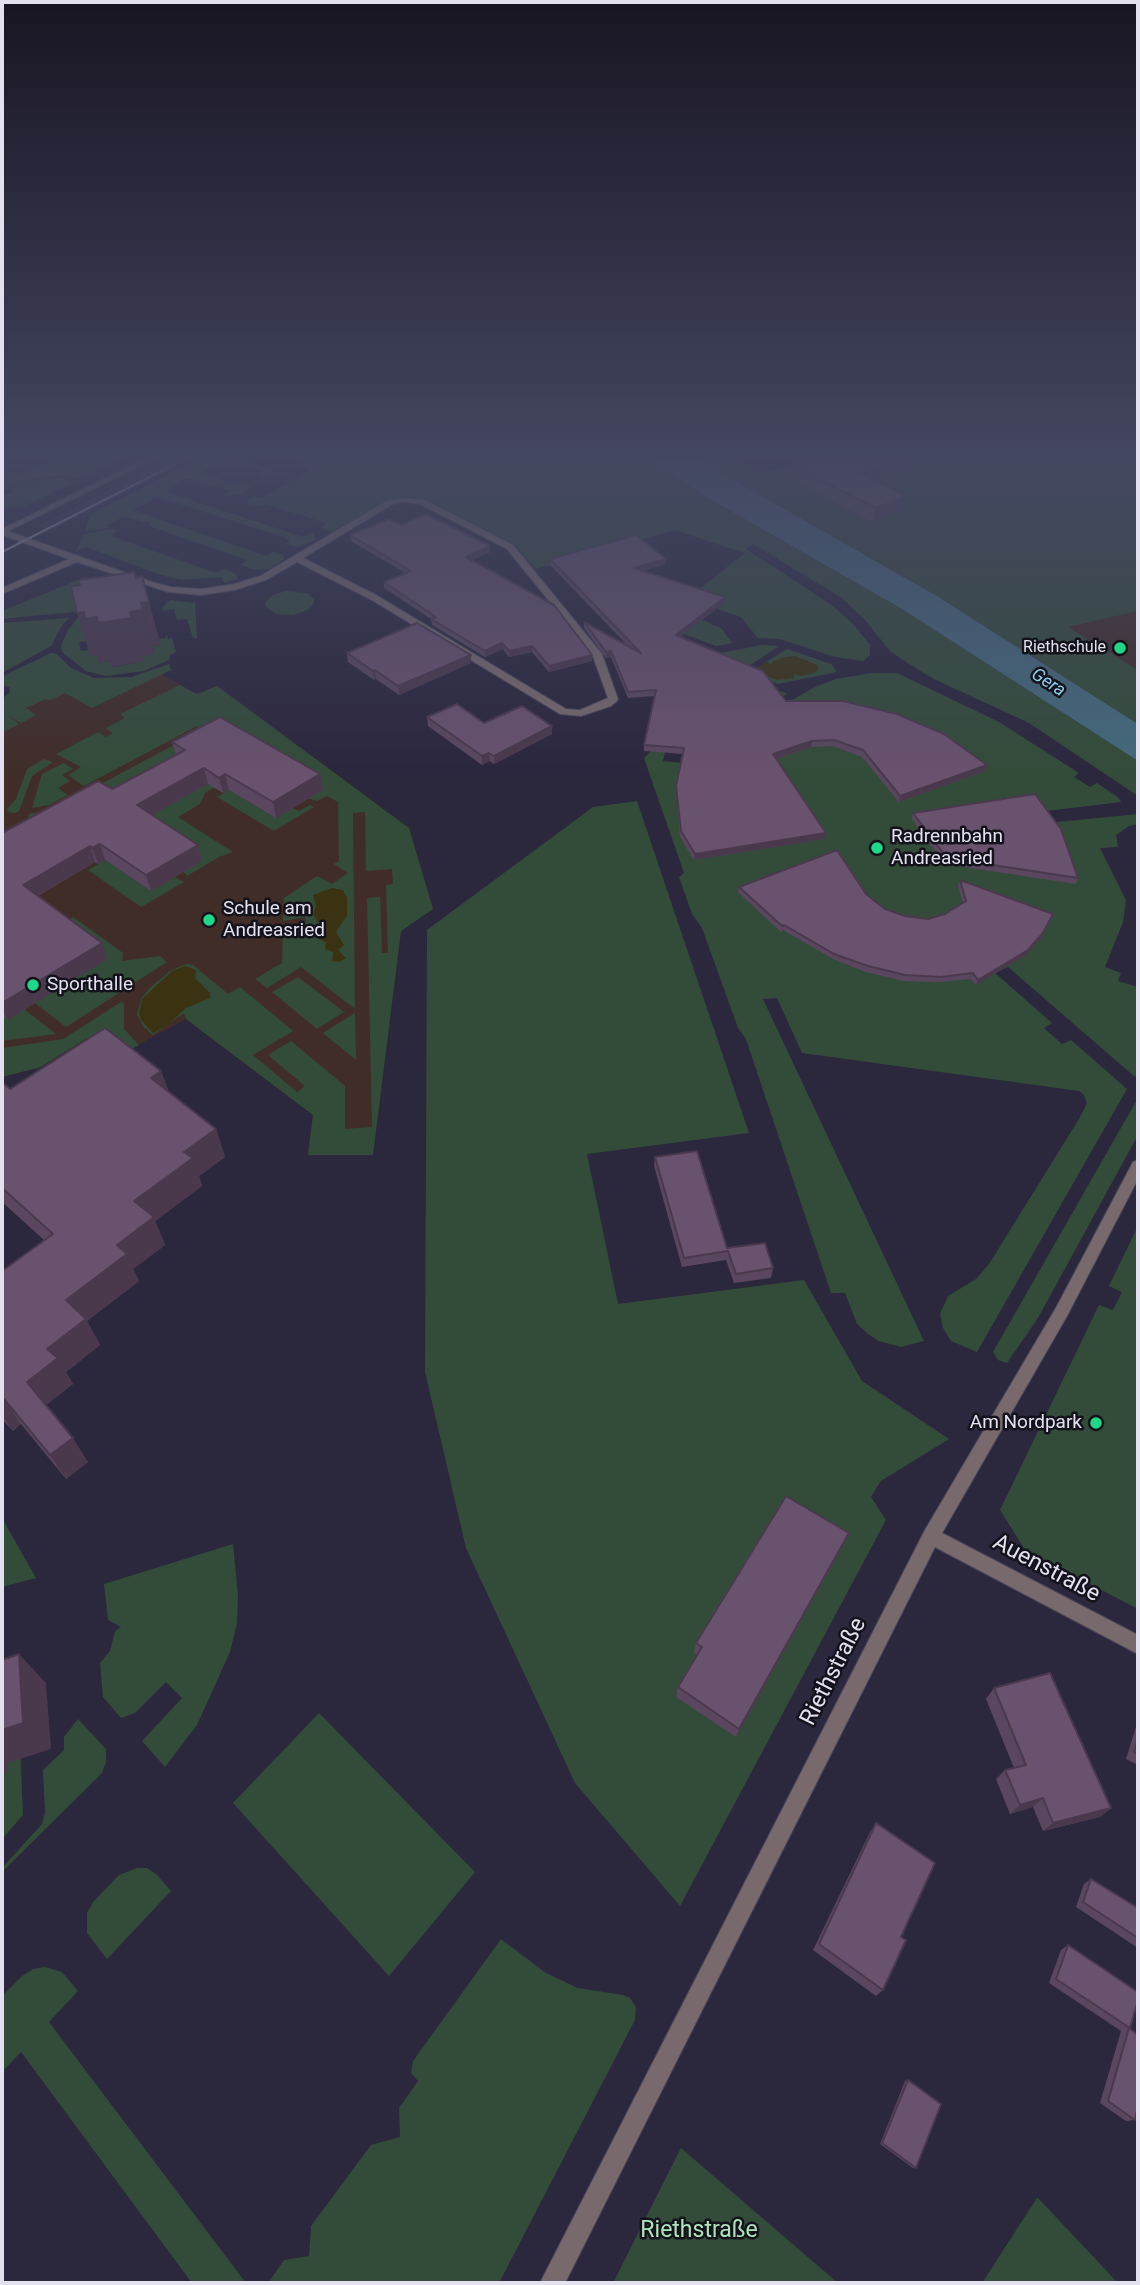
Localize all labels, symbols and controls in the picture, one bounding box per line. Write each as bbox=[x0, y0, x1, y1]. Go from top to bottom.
place label: Riethschule bbox=[1023, 638, 1106, 658]
marker: Riethschule bbox=[1112, 640, 1128, 656]
water label: Gera bbox=[1027, 664, 1069, 702]
place label: Radrennbahn Andreasried bbox=[891, 826, 1003, 870]
marker: Radrennbahn Andreasried bbox=[869, 840, 885, 856]
place label: Schule am Andreasried bbox=[223, 898, 325, 942]
marker: Schule am Andreasried bbox=[201, 912, 217, 928]
place label: Sporthalle bbox=[47, 974, 133, 996]
marker: Sporthalle bbox=[25, 977, 41, 993]
place label: Am Nordpark bbox=[970, 1412, 1082, 1434]
marker: Am Nordpark bbox=[1088, 1415, 1104, 1431]
street label: Auenstraße bbox=[988, 1529, 1104, 1609]
street label: Riethstraße bbox=[795, 1613, 873, 1731]
park label: Riethstraße bbox=[640, 2217, 758, 2245]

